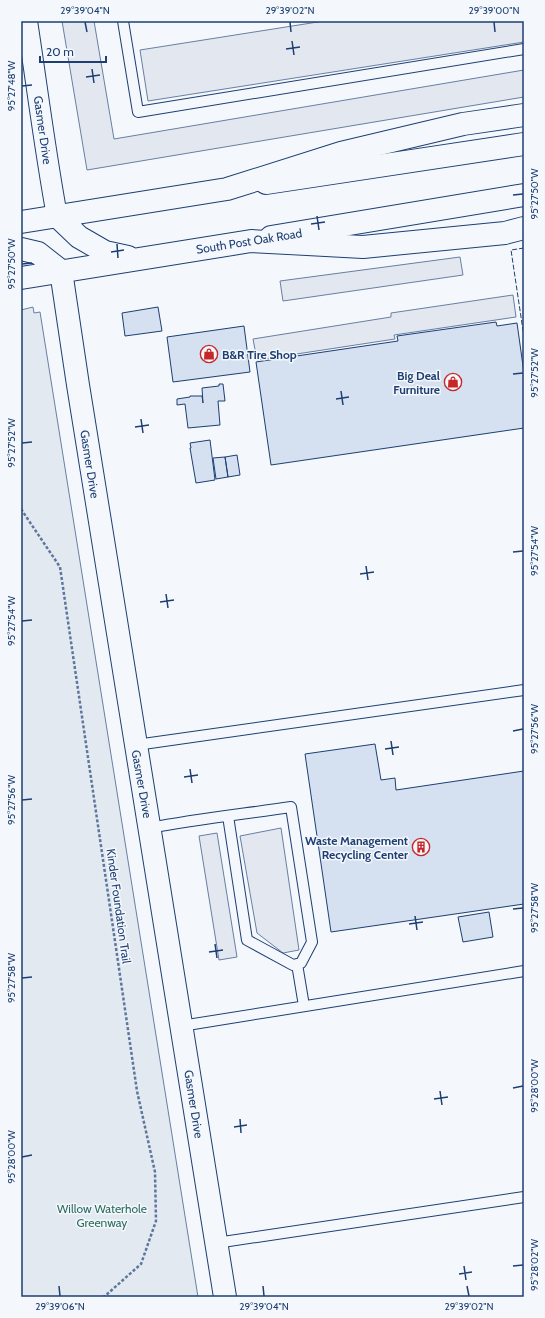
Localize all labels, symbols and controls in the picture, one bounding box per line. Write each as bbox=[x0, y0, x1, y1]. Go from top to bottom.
text: 29°39'04"N bbox=[60, 4, 110, 17]
text: 29°39'02"N bbox=[265, 4, 315, 17]
text: 29°39'00"N bbox=[469, 4, 519, 17]
scale bar bbox=[40, 38, 106, 64]
text: 20 m bbox=[46, 44, 74, 59]
text: 95°27'48"W bbox=[5, 60, 18, 111]
street label: Gasmer Drive bbox=[31, 95, 55, 165]
text: 95°27'50"W bbox=[528, 168, 541, 220]
street label: South Post Oak Road bbox=[195, 225, 303, 257]
text: 95°27'50"W bbox=[5, 238, 18, 290]
shop icon: B&R Tire Shop bbox=[199, 344, 219, 364]
place label: B&R Tire Shop bbox=[222, 347, 297, 362]
text: 95°27'52"W bbox=[528, 348, 541, 398]
place label: Big Deal Furniture bbox=[393, 368, 440, 397]
shop icon: Big Deal Furniture bbox=[443, 372, 463, 392]
text: 95°27'52"W bbox=[5, 418, 18, 468]
street label: Gasmer Drive bbox=[77, 429, 103, 499]
text: 95°27'54"W bbox=[528, 526, 541, 576]
text: 95°27'54"W bbox=[5, 596, 18, 646]
text: 95°27'56"W bbox=[528, 704, 541, 754]
street label: Gasmer Drive bbox=[129, 749, 155, 819]
text: 95°27'56"W bbox=[5, 775, 18, 825]
place label: Waste Management Recycling Center bbox=[305, 833, 408, 862]
building icon: Waste Management Recycling Center bbox=[411, 837, 431, 857]
street label: Kinder Foundation Trail bbox=[103, 847, 135, 965]
text: 95°27'58"W bbox=[528, 882, 541, 933]
text: 95°27'58"W bbox=[5, 952, 18, 1003]
text: 95°28'00"W bbox=[528, 1059, 541, 1113]
street label: Gasmer Drive bbox=[181, 1069, 207, 1139]
text: 95°28'00"W bbox=[5, 1130, 18, 1184]
park label: Willow Waterhole Greenway bbox=[57, 1201, 147, 1230]
text: 95°28'02"W bbox=[528, 1238, 541, 1291]
text: 29°39'06"N bbox=[35, 1300, 85, 1313]
text: 29°39'04"N bbox=[239, 1300, 289, 1313]
text: 29°39'02"N bbox=[444, 1300, 494, 1313]

